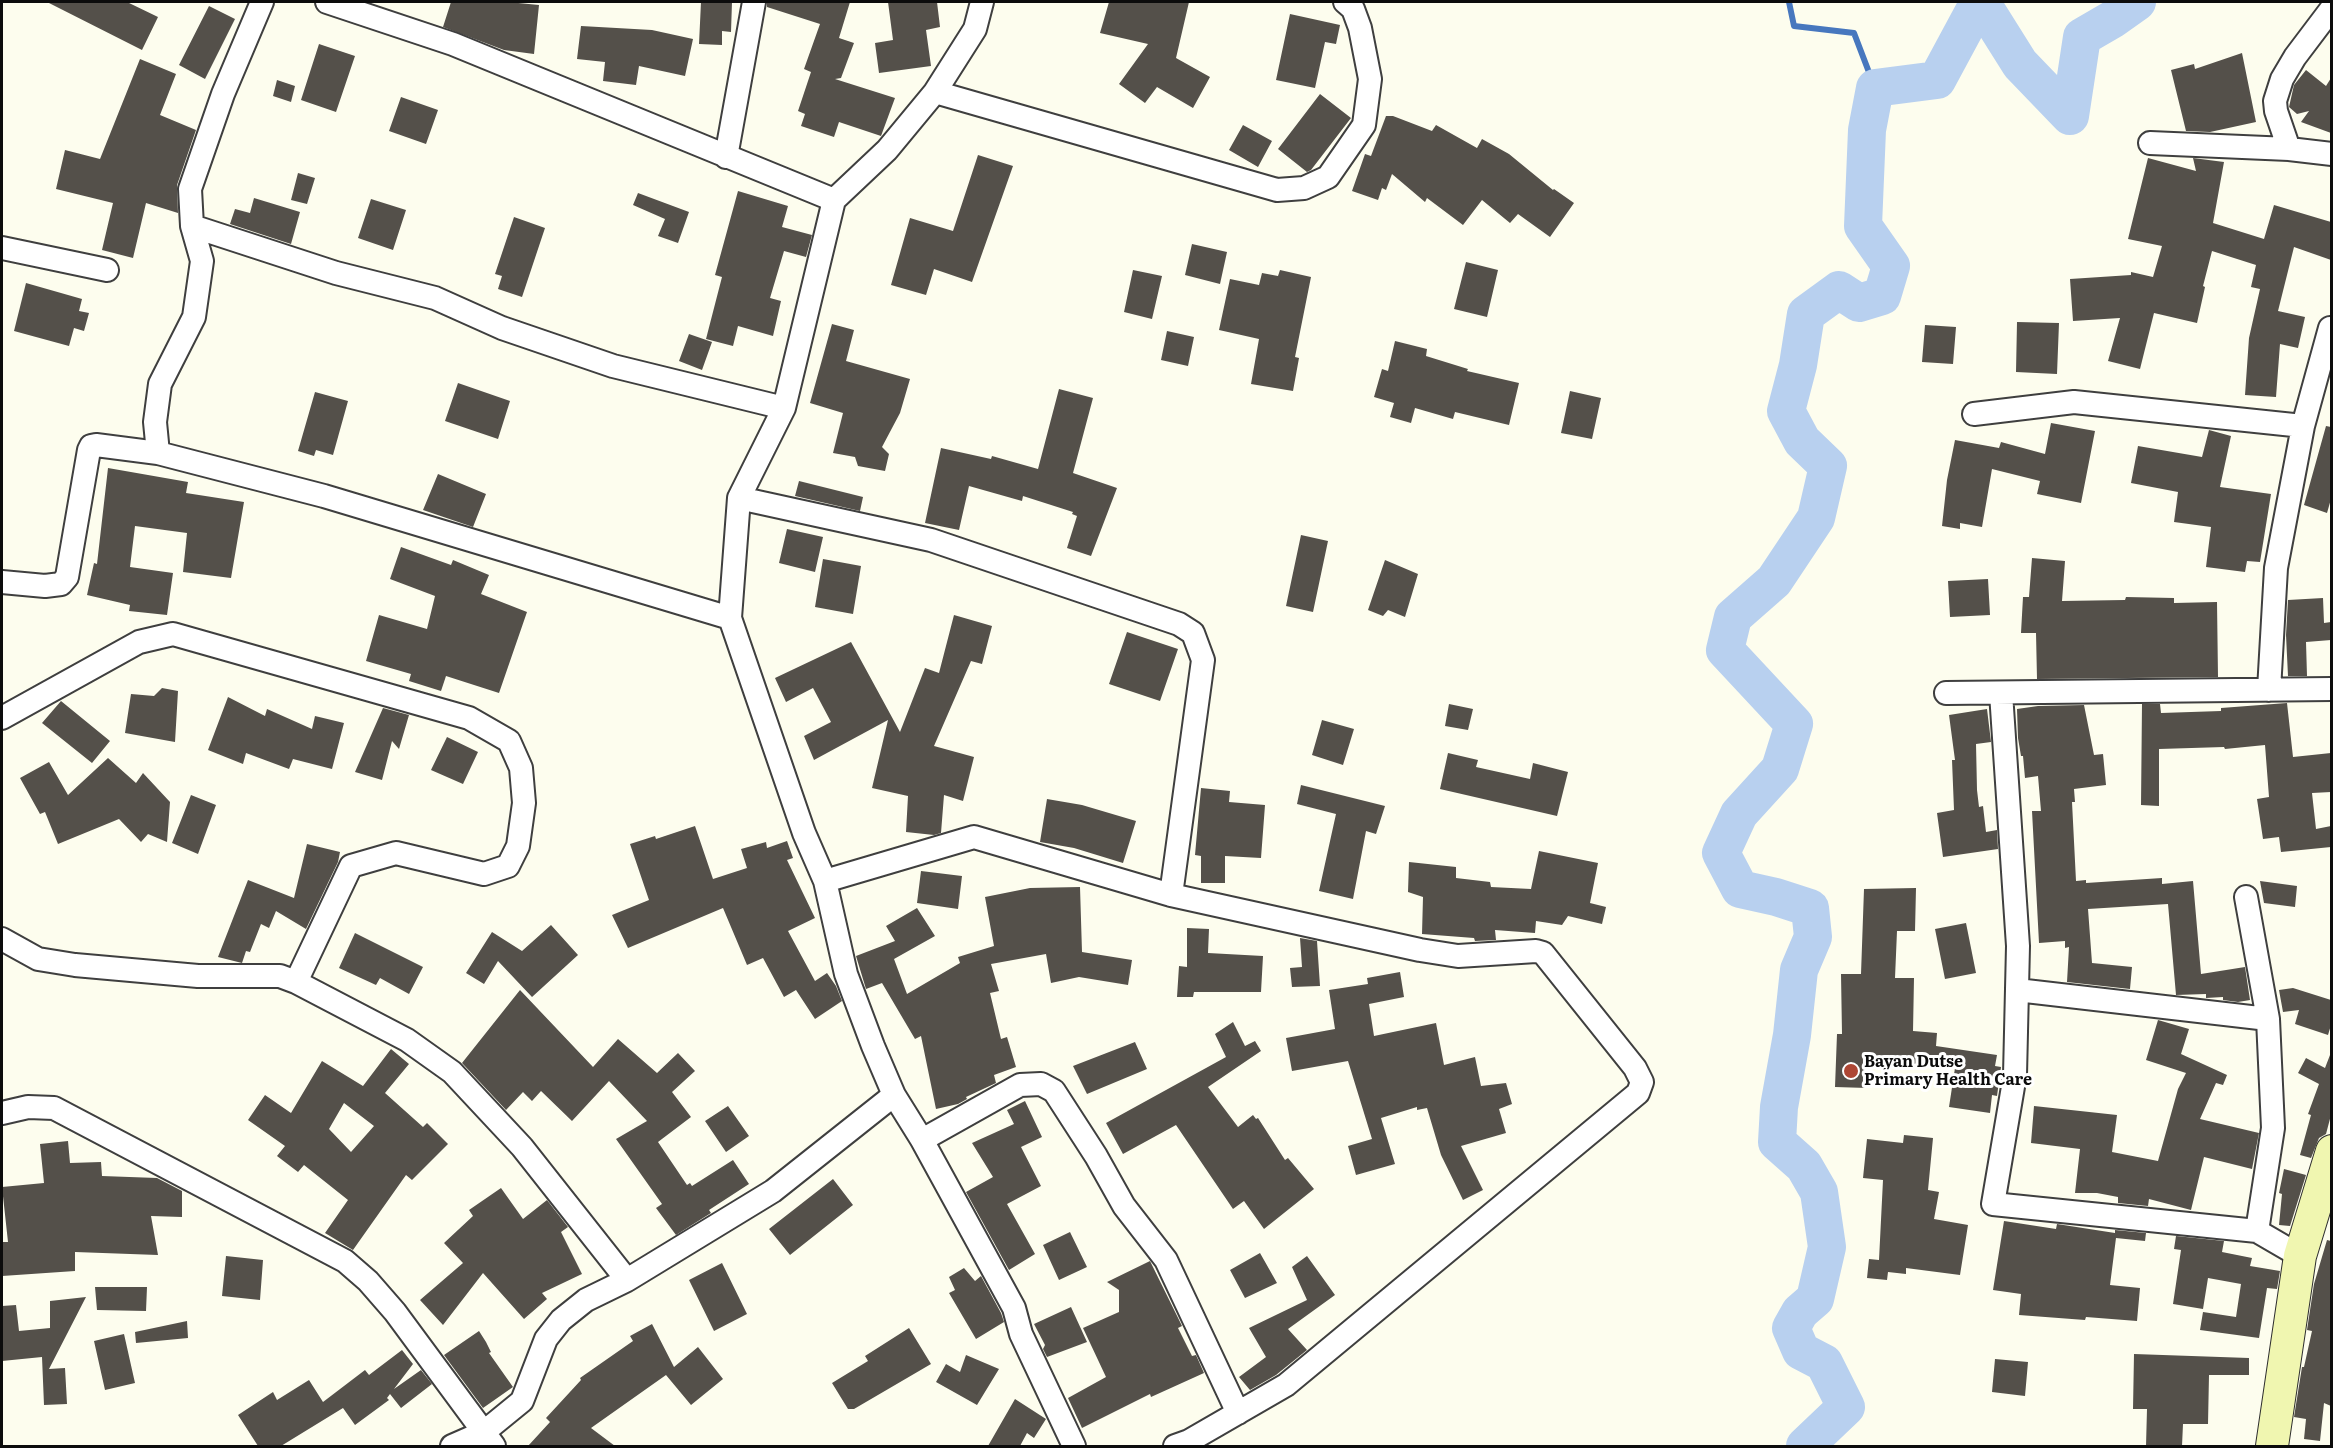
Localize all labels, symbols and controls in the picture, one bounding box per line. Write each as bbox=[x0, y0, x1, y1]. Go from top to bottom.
place label: Bayan Dutse Primary Health Care bbox=[1864, 1052, 2032, 1090]
marker: Bayan Dutse Primary Health Care bbox=[1842, 1062, 1860, 1080]

